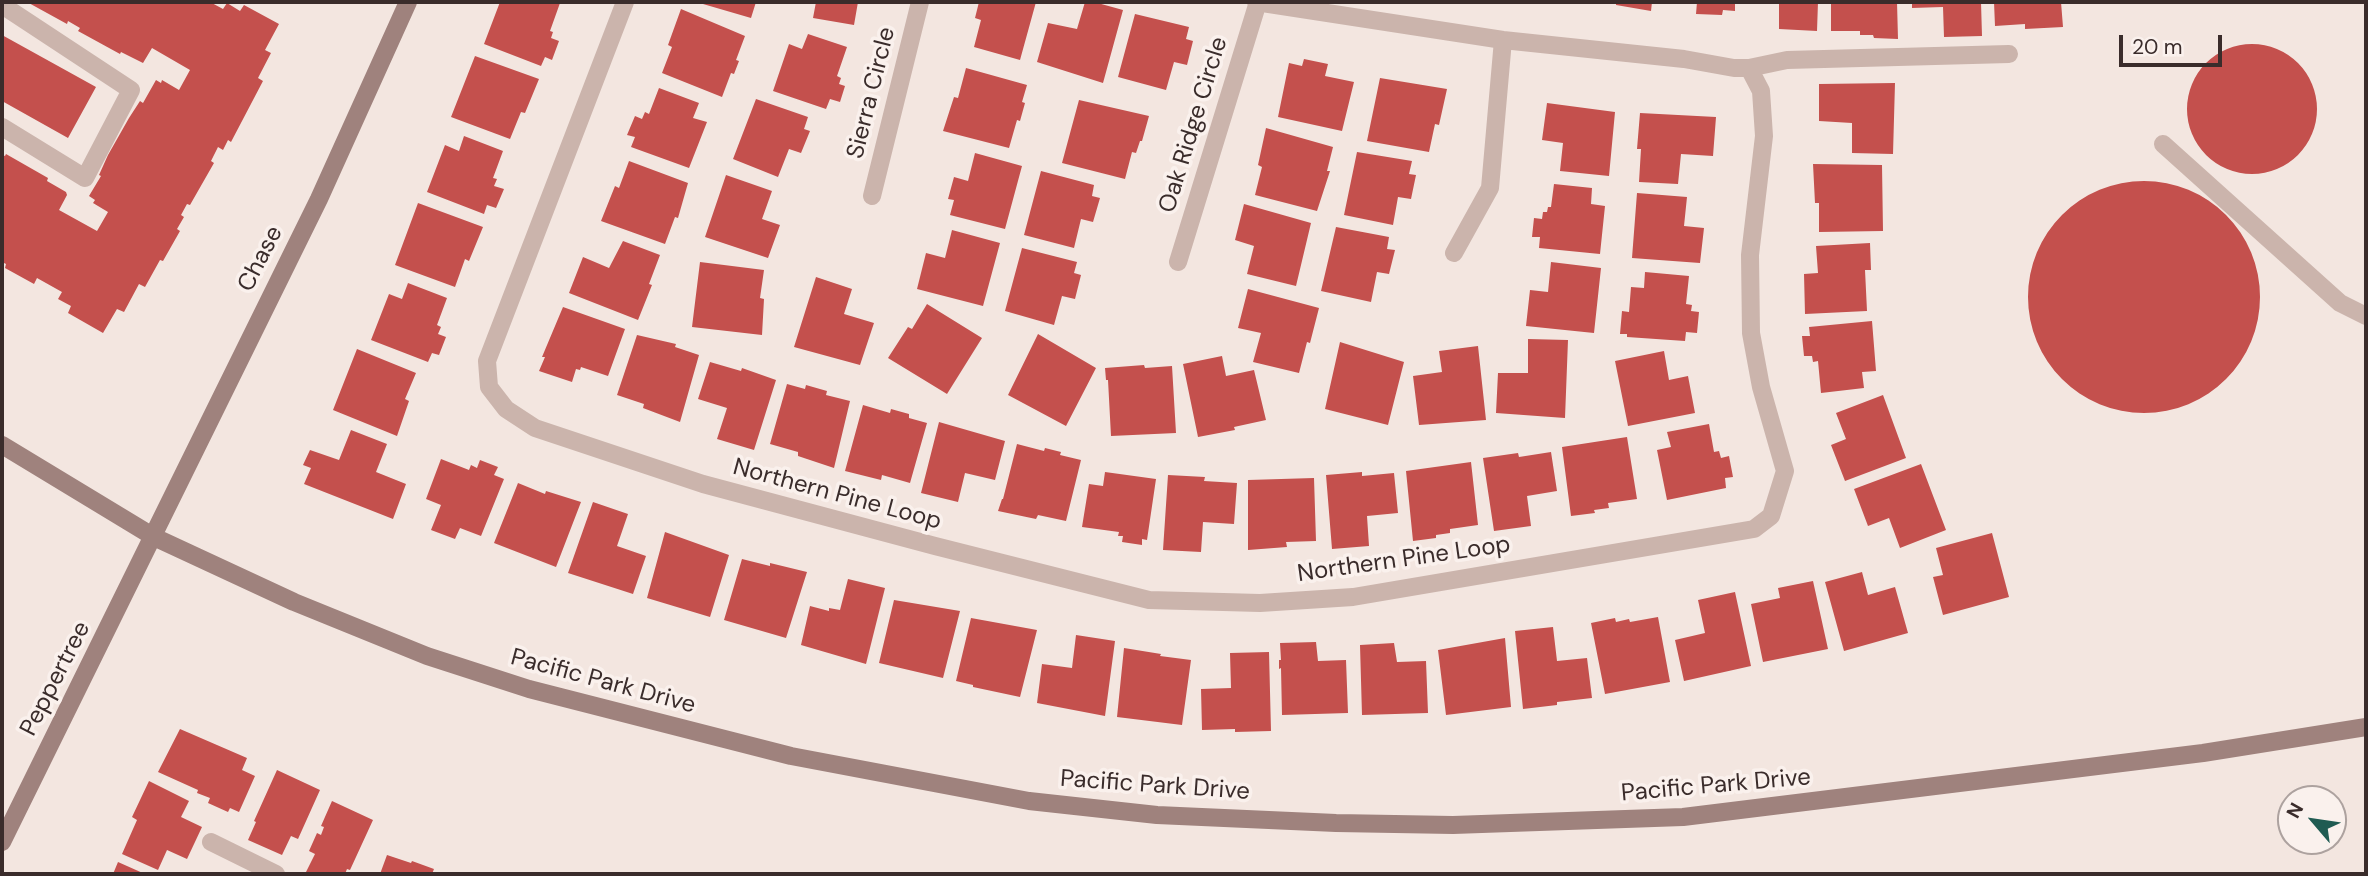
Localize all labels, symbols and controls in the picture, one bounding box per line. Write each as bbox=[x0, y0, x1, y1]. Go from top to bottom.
scale bar bbox=[2123, 21, 2226, 65]
street label: Sierra Circle bbox=[842, 24, 902, 162]
text: 20 m bbox=[2132, 33, 2183, 61]
street label: Oak Ridge Circle bbox=[1154, 34, 1234, 216]
street label: Chase bbox=[232, 221, 290, 297]
street label: Northern Pine Loop bbox=[730, 453, 944, 537]
street label: Northern Pine Loop bbox=[1296, 531, 1512, 589]
street label: Peppertree bbox=[15, 617, 97, 741]
street label: Pacific Park Drive bbox=[507, 643, 699, 721]
street label: Pacific Park Drive bbox=[1620, 763, 1812, 809]
street label: Pacific Park Drive bbox=[1059, 765, 1251, 807]
north arrow bbox=[2277, 785, 2347, 855]
text: N bbox=[2281, 798, 2309, 823]

